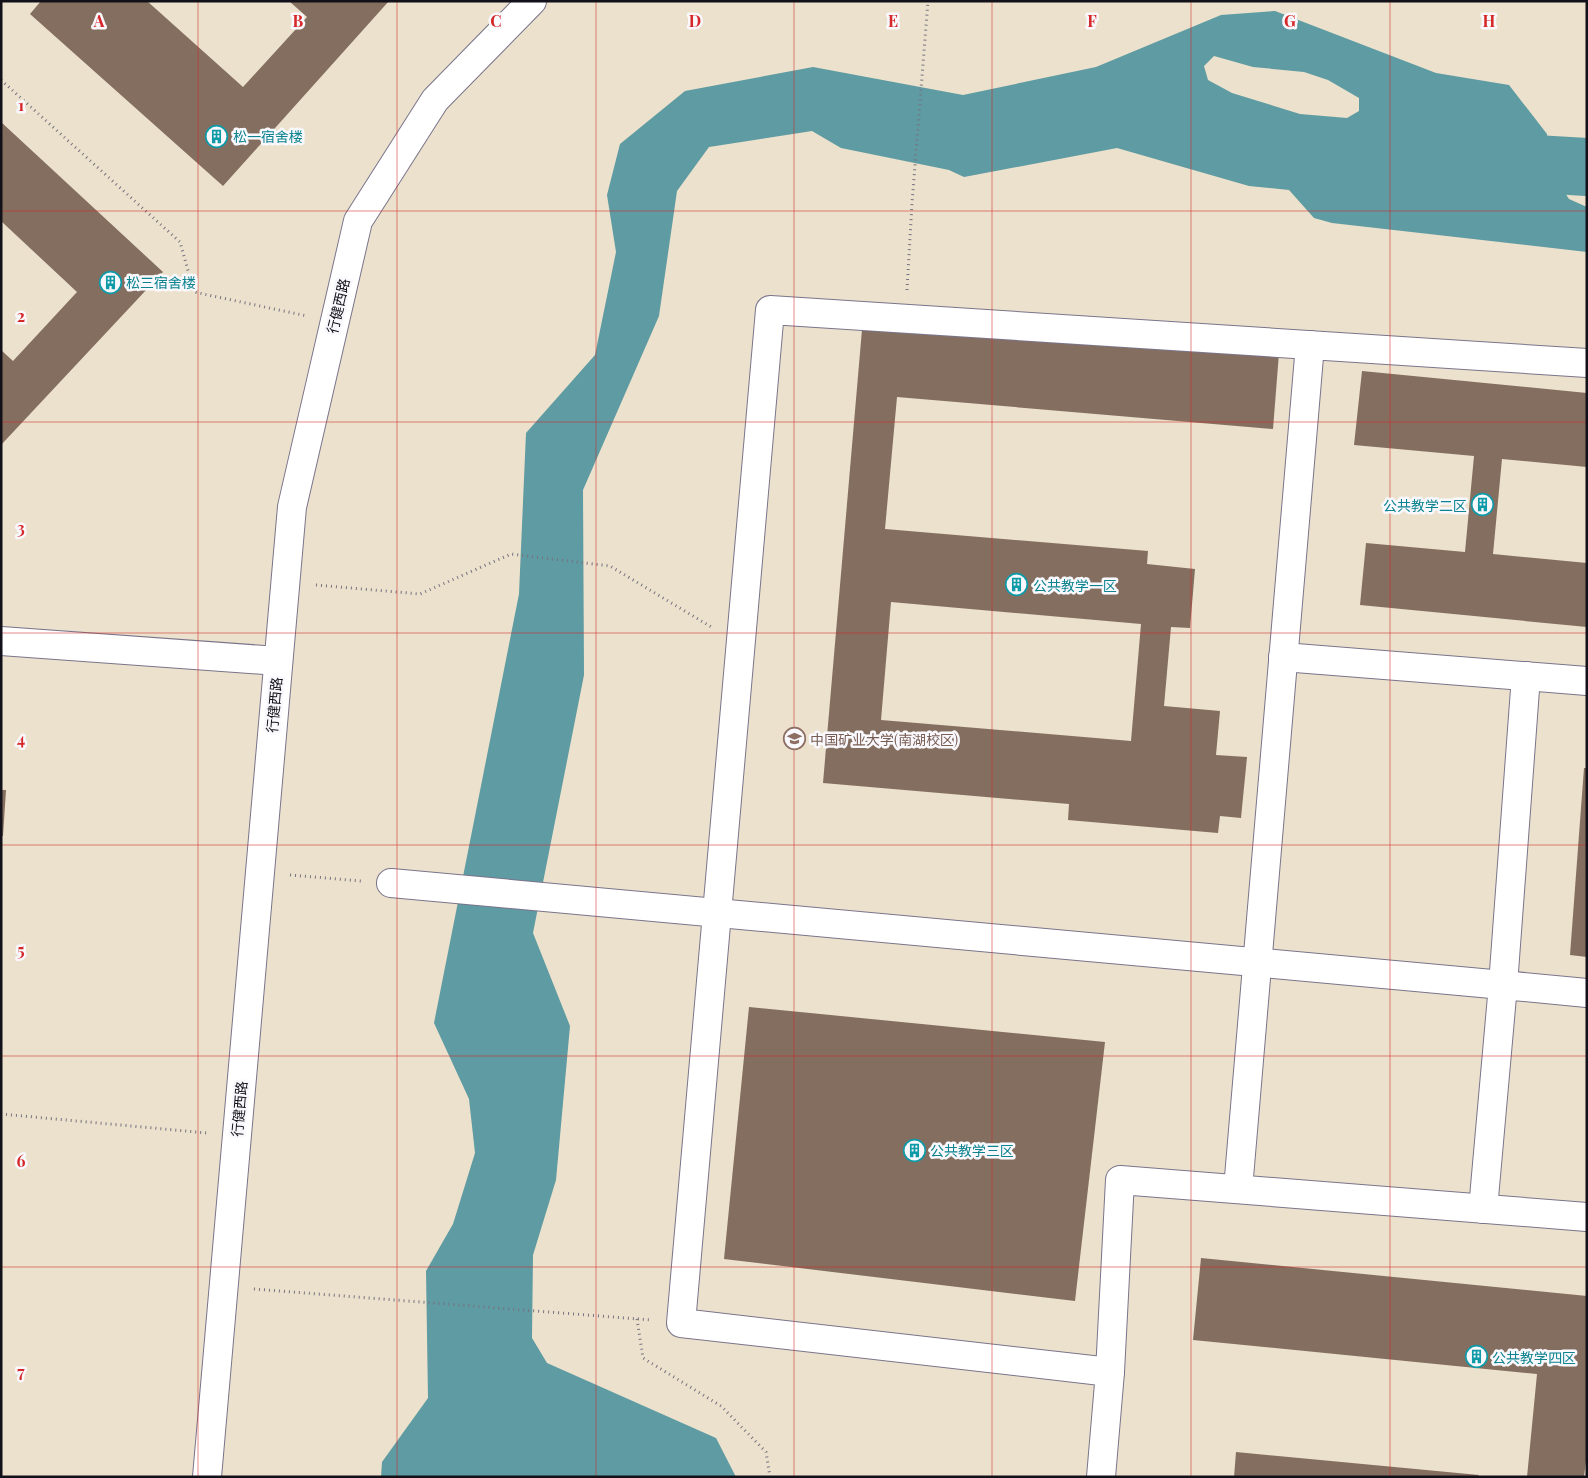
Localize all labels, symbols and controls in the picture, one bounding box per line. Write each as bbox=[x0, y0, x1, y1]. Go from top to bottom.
text: A bbox=[93, 10, 105, 31]
text: B bbox=[293, 10, 304, 31]
text: C bbox=[490, 10, 502, 31]
text: D bbox=[689, 10, 701, 31]
text: E bbox=[888, 10, 898, 31]
text: F bbox=[1087, 10, 1097, 31]
text: G bbox=[1284, 10, 1296, 31]
text: H bbox=[1483, 10, 1496, 31]
text: 1 bbox=[18, 94, 24, 115]
building icon: 松一宿舍楼 bbox=[205, 124, 229, 148]
place label: 松一宿舍楼 bbox=[233, 127, 303, 146]
building icon: 松三宿舍楼 bbox=[98, 270, 122, 294]
place label: 松三宿舍楼 bbox=[126, 273, 196, 292]
street label: 行健西路 bbox=[322, 277, 354, 335]
text: 2 bbox=[17, 305, 25, 326]
building icon: 公共教学二区 bbox=[1471, 493, 1495, 517]
place label: 公共教学二区 bbox=[1383, 496, 1467, 515]
text: 3 bbox=[17, 517, 25, 538]
building icon: 公共教学一区 bbox=[1005, 573, 1029, 597]
place label: 公共教学一区 bbox=[1033, 576, 1117, 595]
street label: 行健西路 bbox=[262, 676, 286, 734]
school or university icon: 中国矿业大学(南湖校区) bbox=[782, 727, 806, 751]
text: 4 bbox=[17, 728, 25, 749]
place label: 中国矿业大学(南湖校区) bbox=[810, 730, 958, 749]
text: 5 bbox=[17, 939, 25, 960]
street label: 行健西路 bbox=[227, 1080, 251, 1138]
building icon: 公共教学三区 bbox=[902, 1138, 926, 1162]
place label: 公共教学三区 bbox=[930, 1141, 1014, 1160]
text: 6 bbox=[17, 1150, 26, 1171]
building icon: 公共教学四区 bbox=[1464, 1345, 1488, 1369]
place label: 公共教学四区 bbox=[1492, 1348, 1576, 1367]
text: 7 bbox=[17, 1361, 25, 1382]

